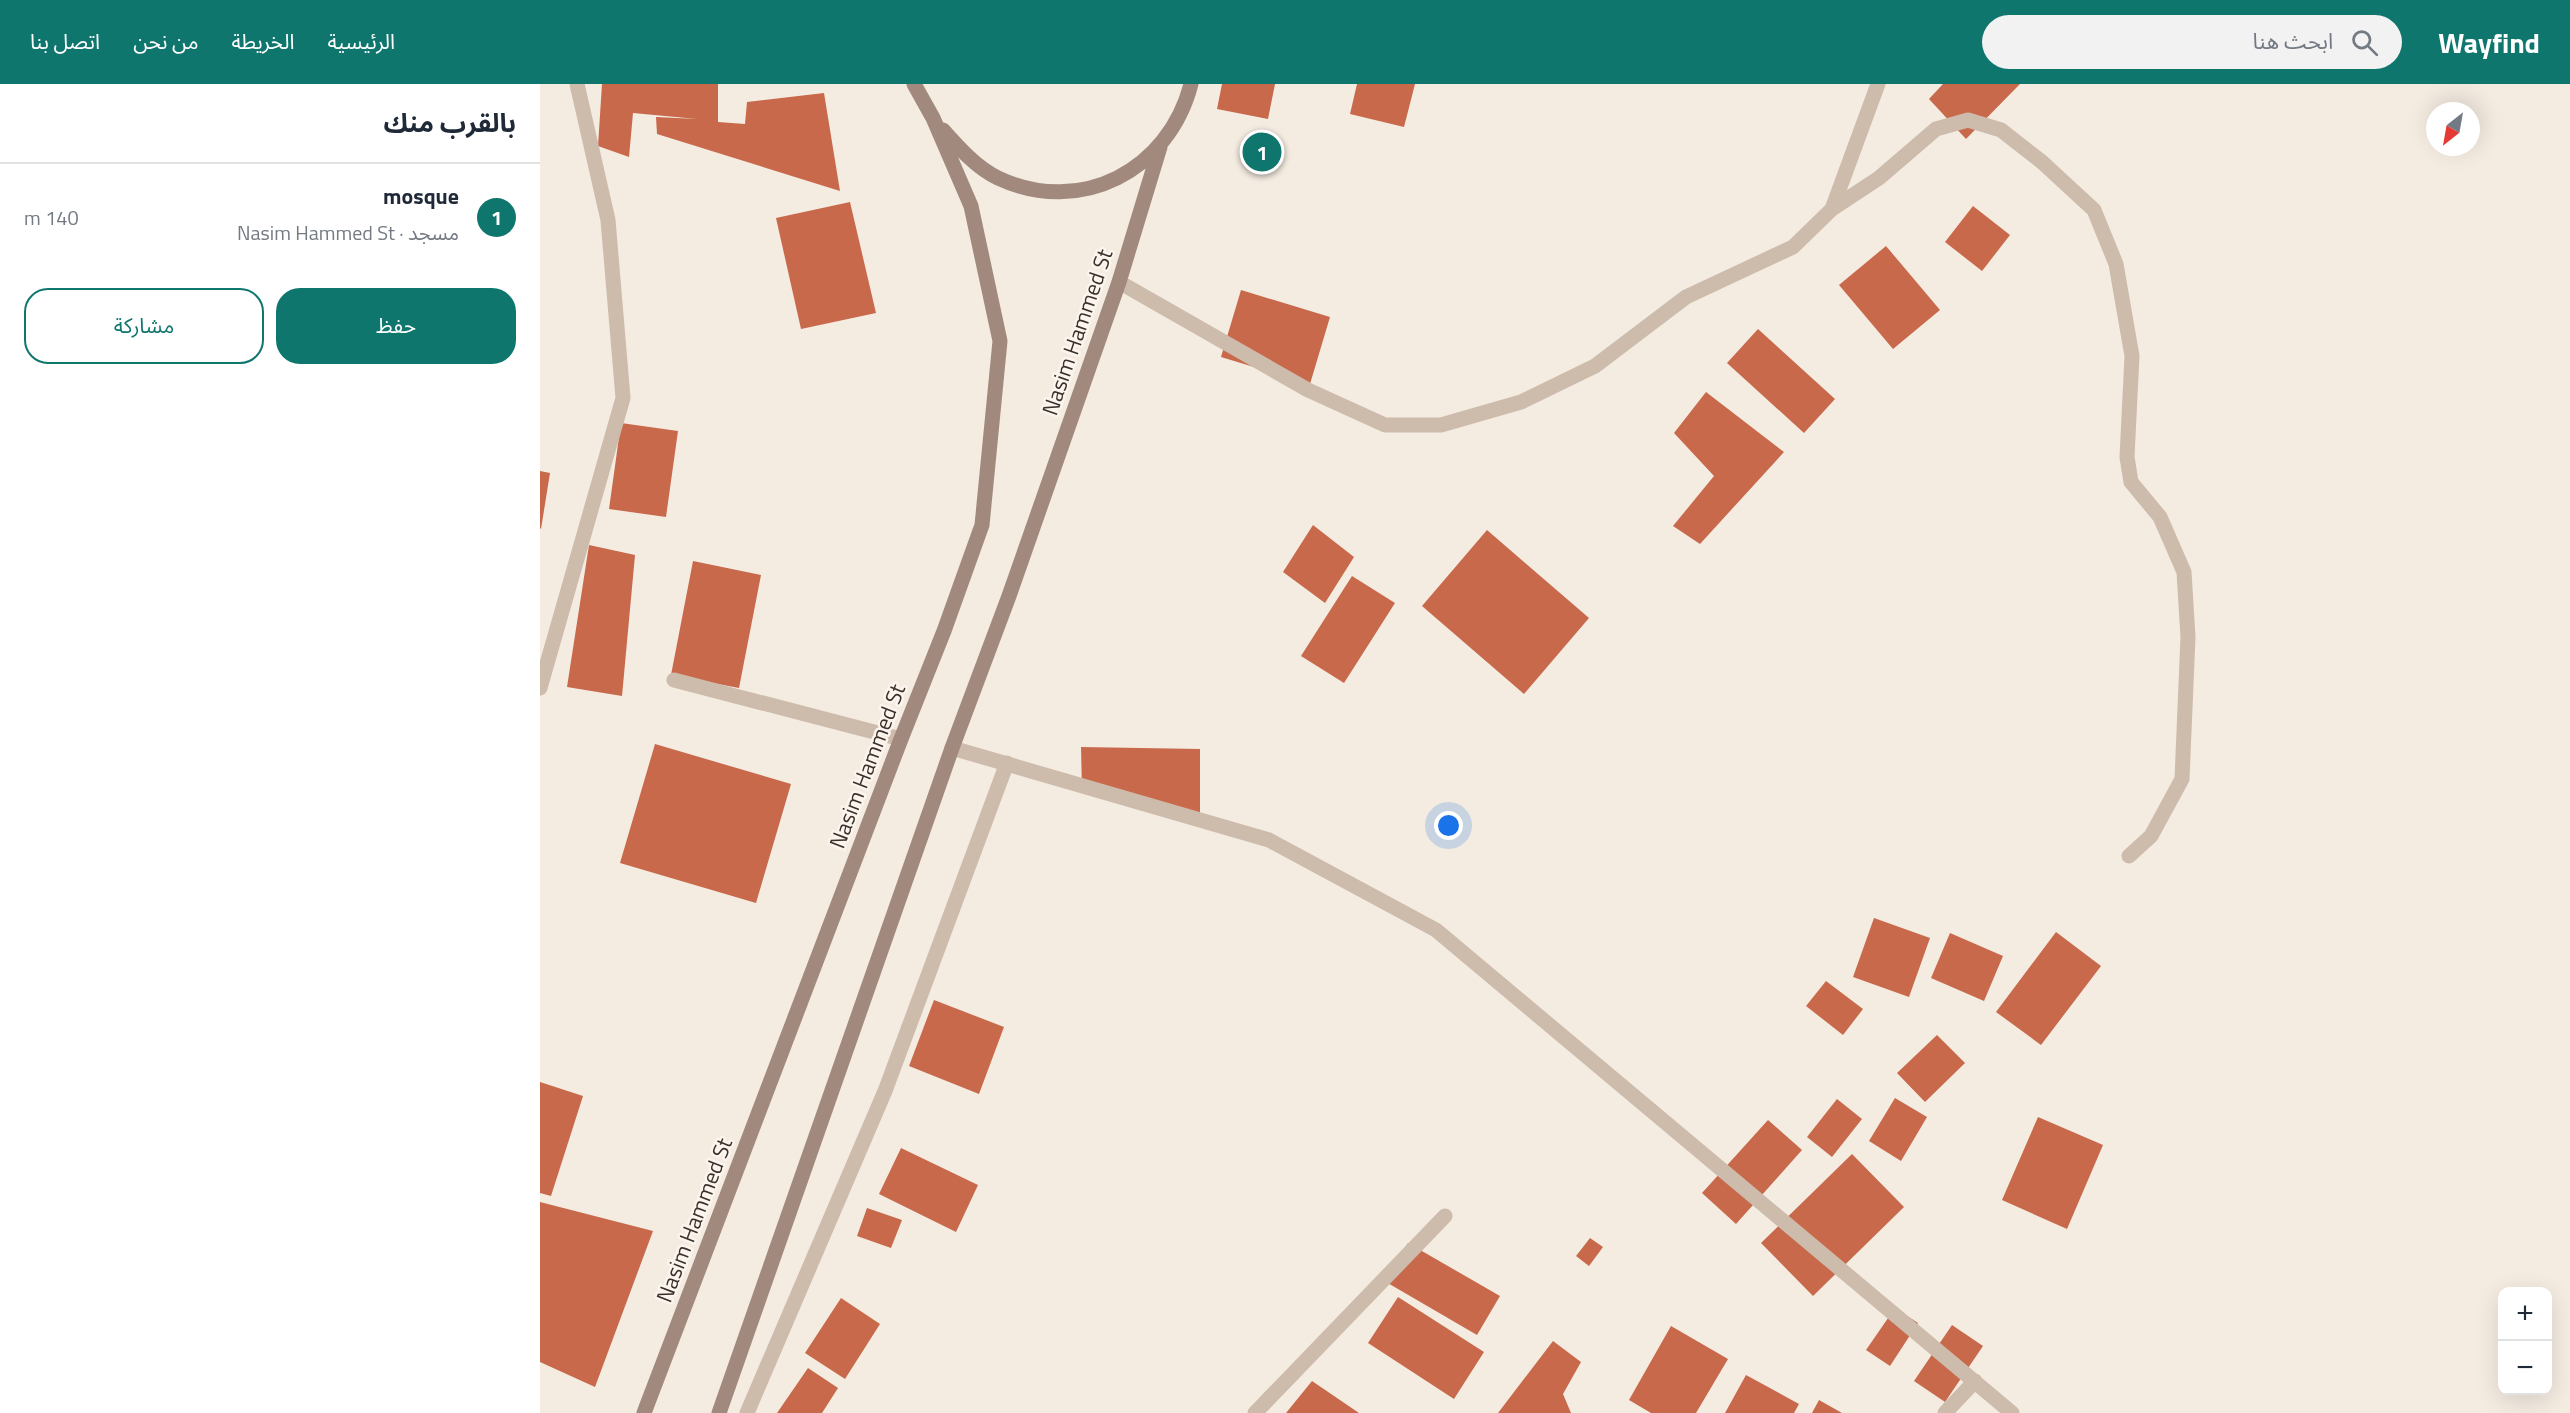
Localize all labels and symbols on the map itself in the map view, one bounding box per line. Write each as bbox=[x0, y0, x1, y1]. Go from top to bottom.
north arrow bbox=[2426, 102, 2480, 156]
pin: 1 bbox=[1242, 130, 1282, 174]
street label: Nasim Hammed St bbox=[1033, 244, 1121, 420]
street label: Nasim Hammed St bbox=[820, 678, 914, 853]
your location bbox=[1434, 811, 1463, 840]
street label: Nasim Hammed St bbox=[647, 1132, 741, 1307]

